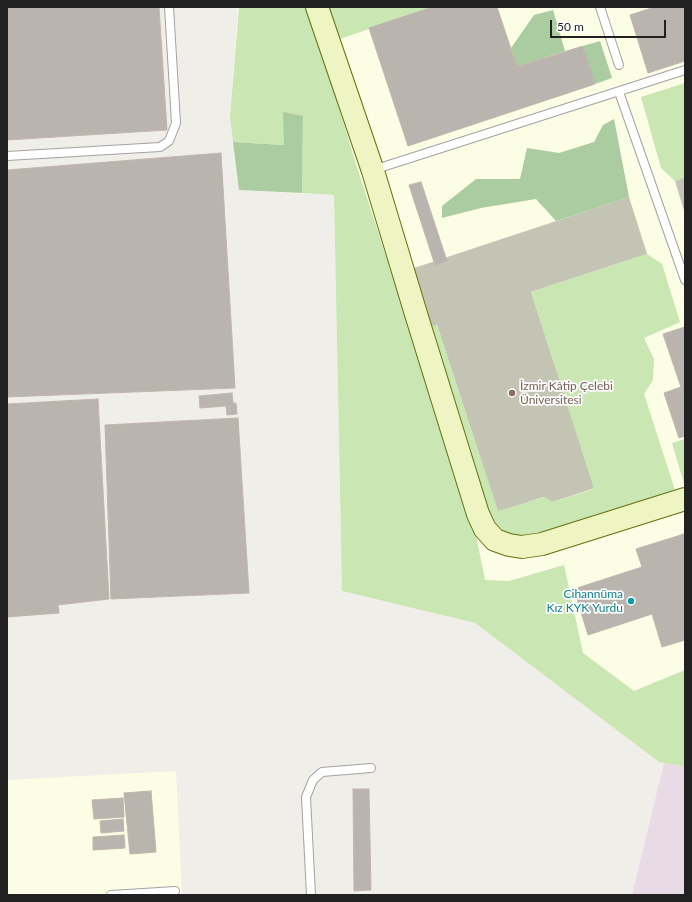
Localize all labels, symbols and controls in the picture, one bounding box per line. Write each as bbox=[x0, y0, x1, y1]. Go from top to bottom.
scale bar bbox=[552, 12, 668, 38]
text: 50 m bbox=[557, 19, 584, 34]
place label: İzmir Kâtip Çelebi Üniversitesi bbox=[520, 379, 613, 407]
marker: İzmir Kâtip Çelebi Üniversitesi bbox=[507, 388, 517, 398]
place label: Cihannüma Kız KYK Yurdu bbox=[546, 587, 623, 615]
marker: Cihannüma Kız KYK Yurdu bbox=[626, 596, 636, 606]

